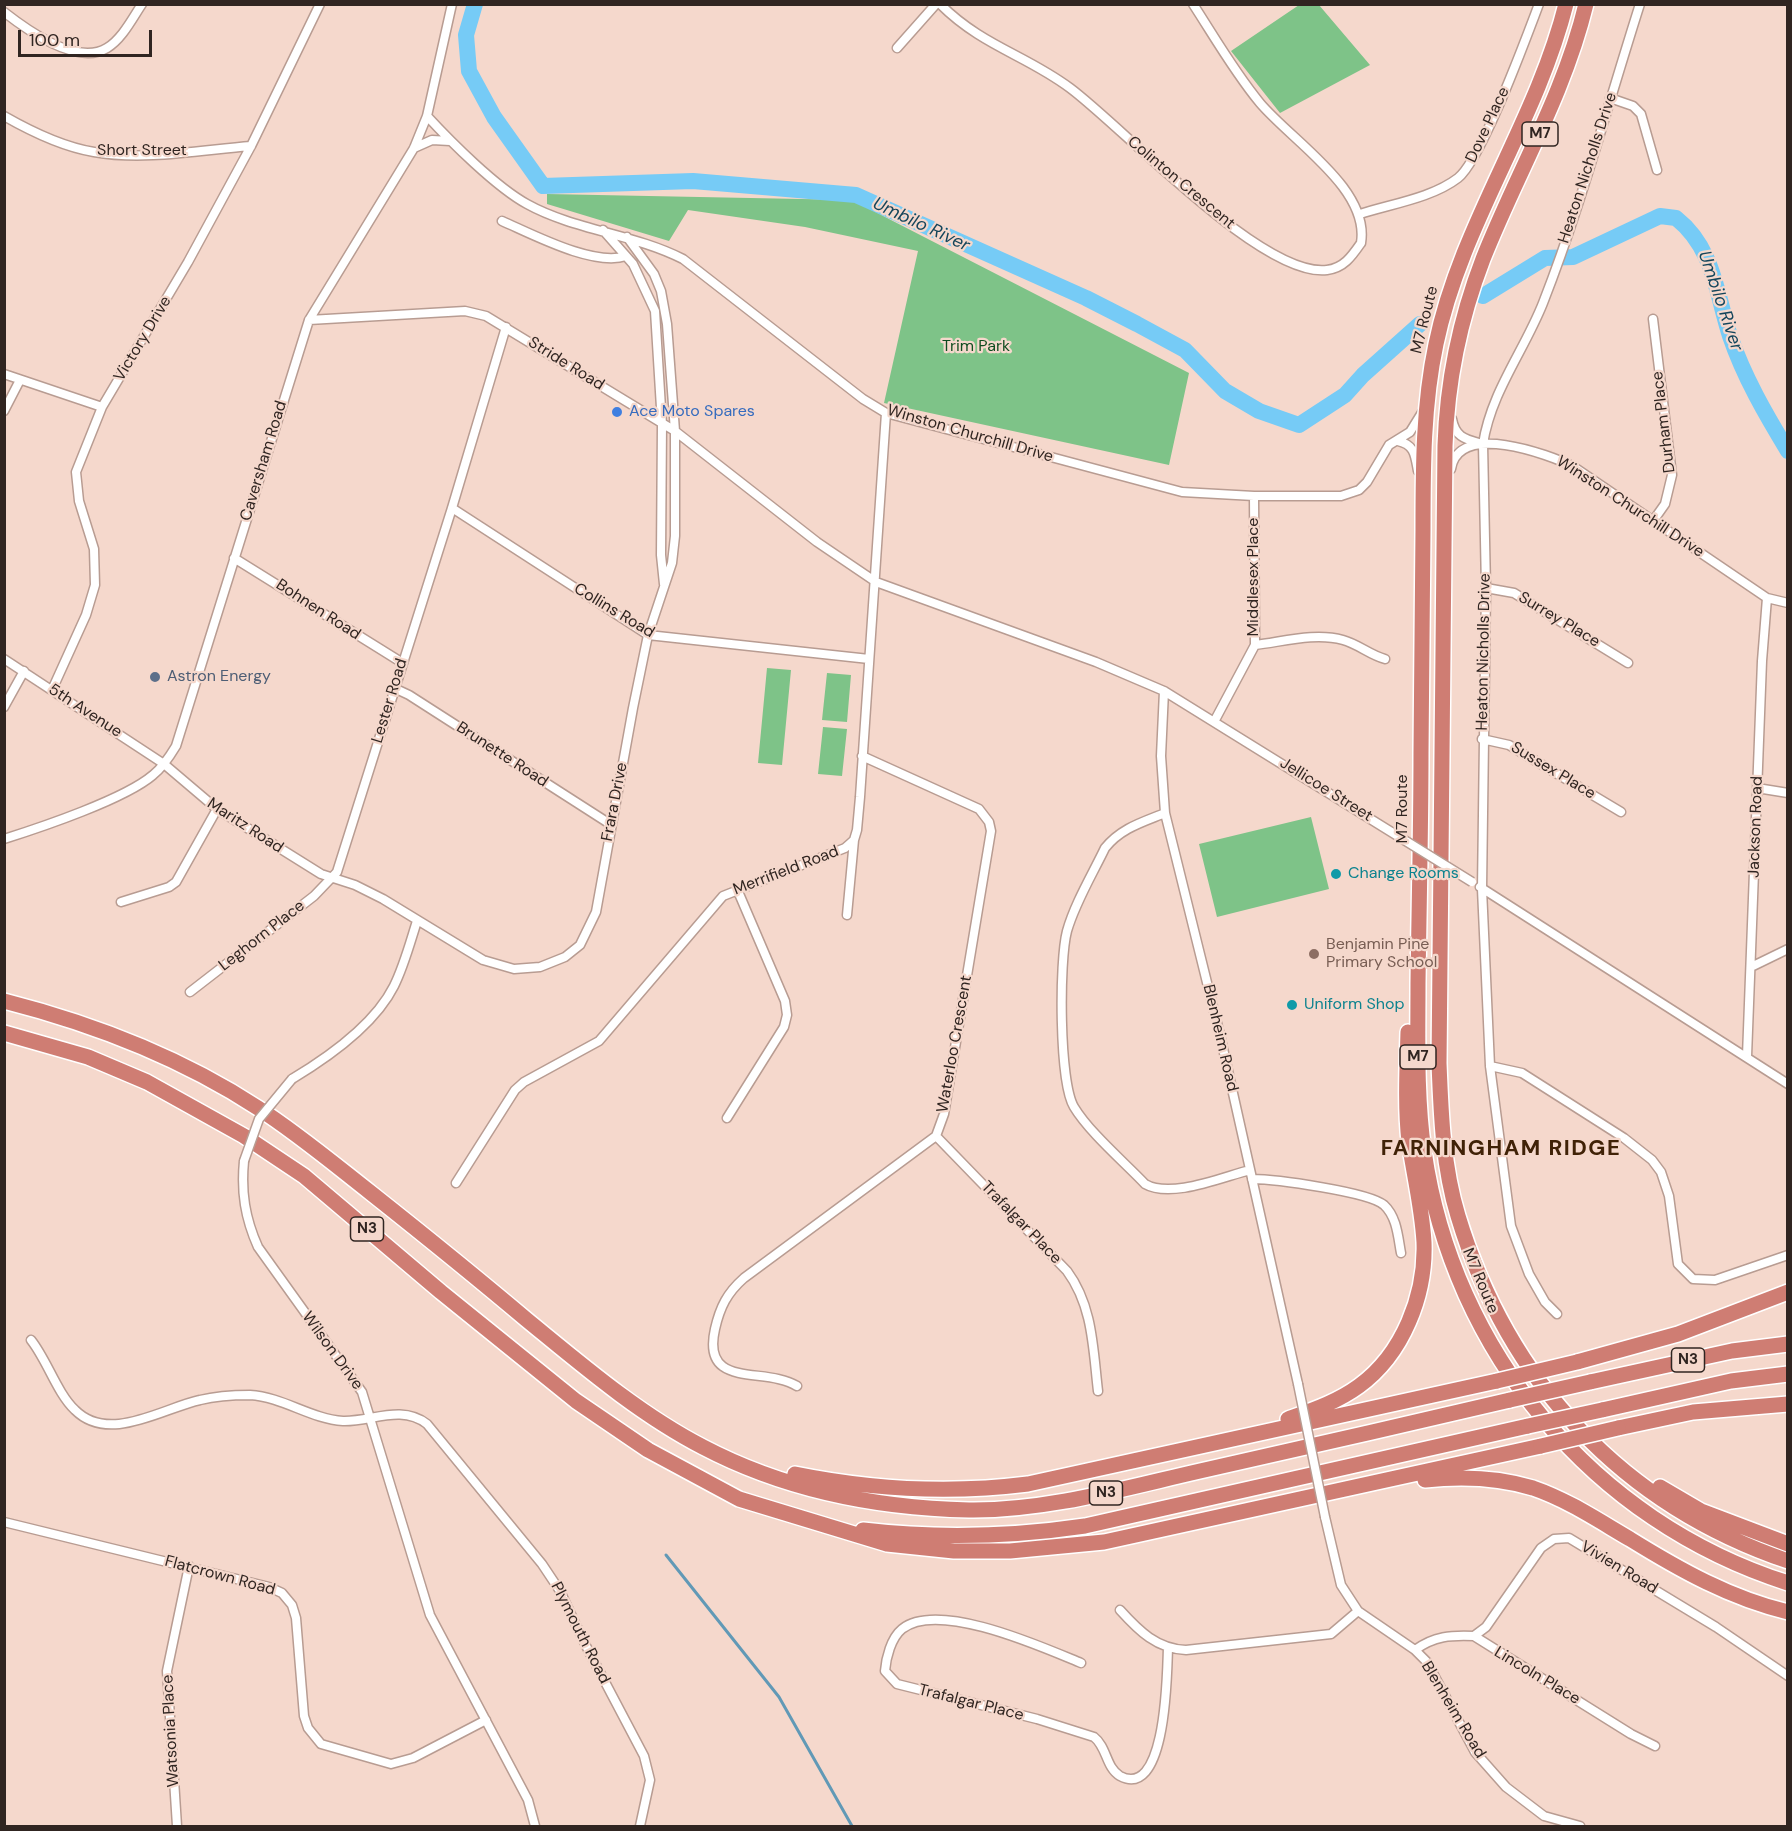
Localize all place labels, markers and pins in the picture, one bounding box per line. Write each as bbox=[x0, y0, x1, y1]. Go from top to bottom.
place label: Ace Moto Spares bbox=[629, 402, 755, 422]
marker: Ace Moto Spares bbox=[610, 405, 624, 419]
place label: Astron Energy bbox=[167, 667, 271, 687]
marker: Astron Energy bbox=[148, 670, 162, 684]
place label: Change Rooms bbox=[1348, 864, 1459, 884]
marker: Change Rooms bbox=[1329, 867, 1343, 881]
place label: Benjamin Pine Primary School bbox=[1326, 935, 1437, 973]
marker: Benjamin Pine Primary School bbox=[1307, 947, 1321, 961]
place label: Uniform Shop bbox=[1304, 995, 1405, 1015]
marker: Uniform Shop bbox=[1285, 998, 1299, 1012]

